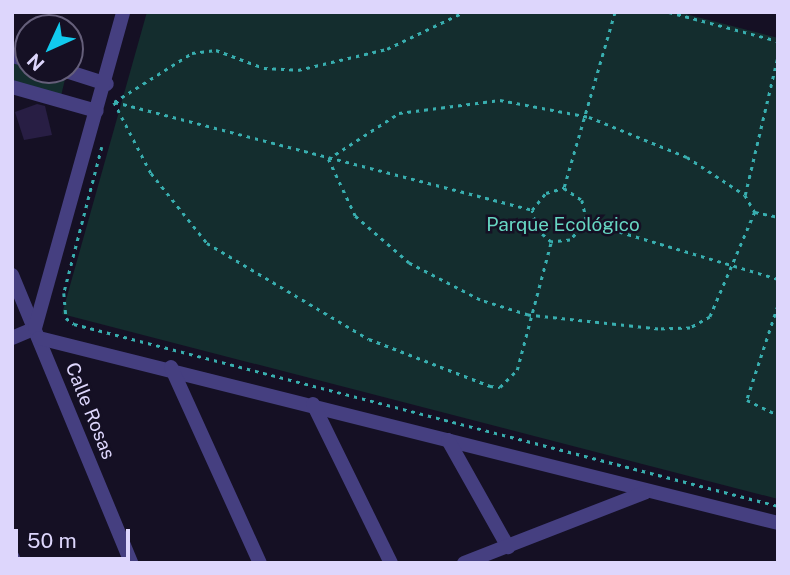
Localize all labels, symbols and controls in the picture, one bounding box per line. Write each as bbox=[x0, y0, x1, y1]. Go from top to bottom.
north arrow bbox=[14, 14, 84, 84]
text: N bbox=[23, 49, 49, 75]
park label: Parque Ecológico bbox=[486, 214, 640, 236]
street label: Calle Rosas bbox=[60, 359, 120, 463]
scale bar bbox=[18, 516, 133, 560]
text: 50 m bbox=[27, 528, 77, 553]

